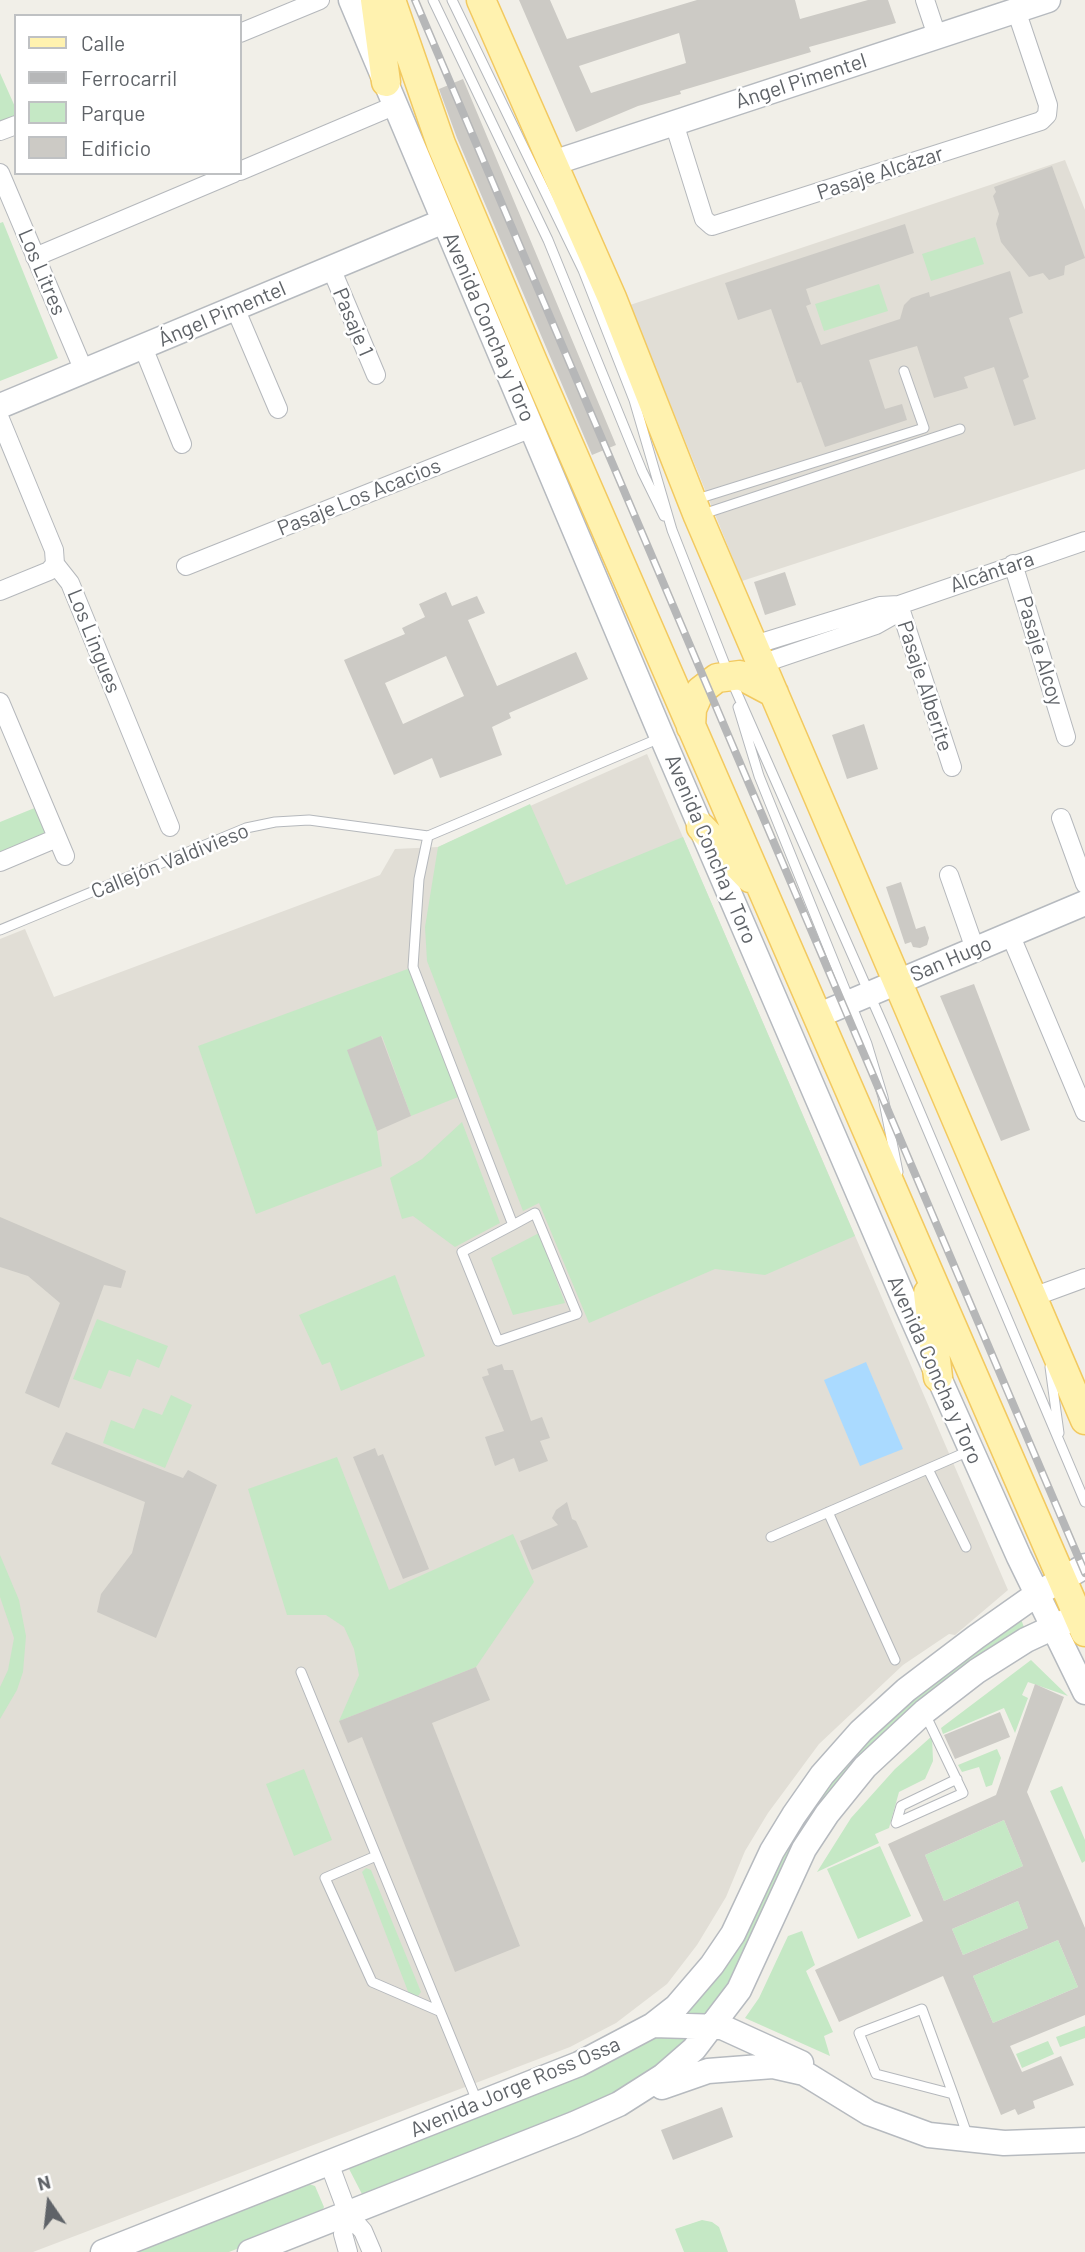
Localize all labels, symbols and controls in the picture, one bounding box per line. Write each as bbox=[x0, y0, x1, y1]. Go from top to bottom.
legend bbox=[14, 14, 242, 175]
text: Calle bbox=[81, 30, 125, 55]
street label: Ángel Pimentel bbox=[732, 48, 870, 114]
text: Ferrocarril bbox=[81, 65, 177, 90]
text: Parque bbox=[81, 100, 146, 125]
text: Edificio bbox=[81, 135, 151, 160]
street label: Pasaje Alcázar bbox=[814, 141, 946, 205]
street label: Los Litres bbox=[13, 225, 71, 319]
street label: Avenida Concha y Toro bbox=[438, 228, 540, 426]
street label: Ángel Pimentel bbox=[154, 276, 290, 352]
street label: Pasaje 1 bbox=[327, 284, 379, 360]
street label: Pasaje Los Acacios bbox=[274, 453, 444, 541]
street label: Alcántara bbox=[947, 546, 1037, 598]
street label: Los Lingues bbox=[62, 585, 126, 697]
street label: Pasaje Alcoy bbox=[1011, 593, 1069, 709]
street label: Pasaje Alberite bbox=[892, 617, 958, 755]
street label: Avenida Concha y Toro bbox=[660, 750, 762, 948]
street label: Callejón Valdivieso bbox=[88, 818, 252, 904]
street label: San Hugo bbox=[906, 931, 996, 987]
street label: Avenida Concha y Toro bbox=[882, 1272, 988, 1468]
street label: Avenida Jorge Ross Ossa bbox=[406, 2031, 624, 2143]
north arrow bbox=[14, 2168, 84, 2238]
text: N bbox=[35, 2169, 53, 2195]

